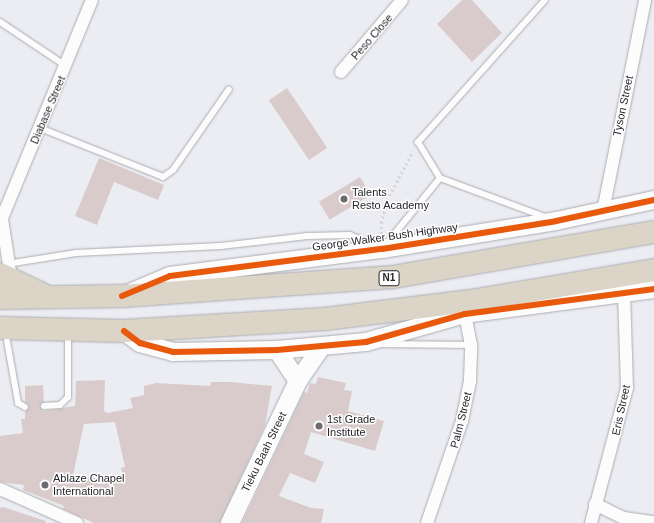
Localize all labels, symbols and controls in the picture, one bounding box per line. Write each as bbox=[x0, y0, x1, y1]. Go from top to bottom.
street label: Peso Close bbox=[349, 11, 395, 63]
street label: Diabase Street bbox=[28, 74, 68, 146]
street label: Tyson Street bbox=[610, 74, 636, 138]
place label: Talents Resto Academy bbox=[352, 186, 430, 212]
marker: Talents Resto Academy bbox=[339, 194, 349, 204]
street label: George Walker Bush Highway bbox=[311, 220, 459, 254]
road number: N1 bbox=[378, 270, 400, 286]
street label: Eris Street bbox=[609, 384, 633, 436]
street label: Palm Street bbox=[448, 391, 474, 449]
street label: Tieku Baah Street bbox=[239, 410, 289, 494]
place label: 1st Grade Institute bbox=[327, 413, 375, 439]
marker: 1st Grade Institute bbox=[314, 421, 324, 431]
place label: Ablaze Chapel International bbox=[53, 472, 125, 498]
marker: Ablaze Chapel International bbox=[40, 480, 50, 490]

